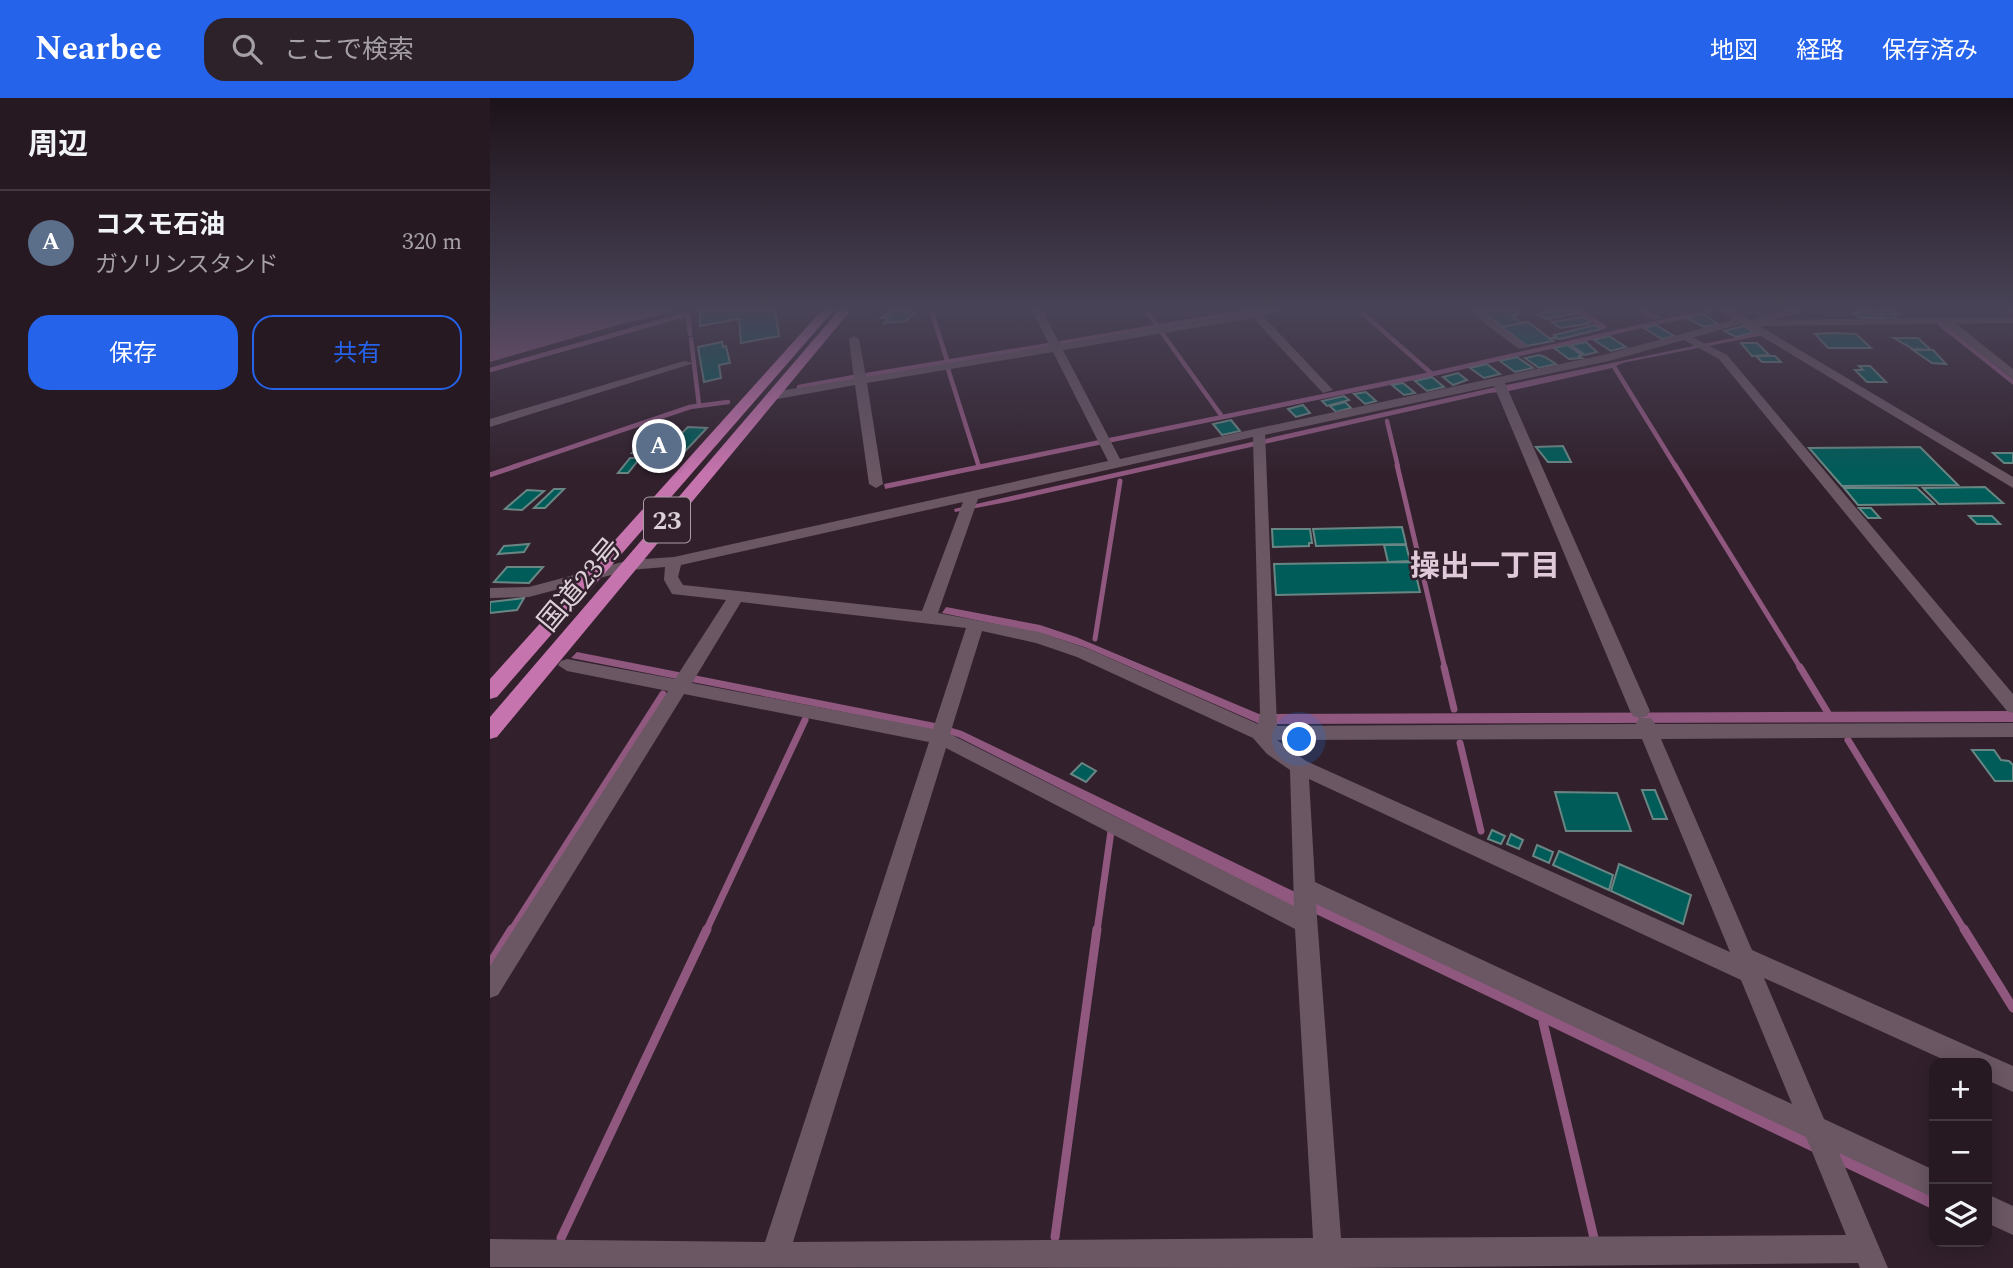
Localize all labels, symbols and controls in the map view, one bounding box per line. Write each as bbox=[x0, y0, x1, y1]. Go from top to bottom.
search box bbox=[204, 18, 694, 81]
text: Nearbee bbox=[35, 24, 162, 74]
icon: search bbox=[228, 30, 266, 68]
text: ここで検索 bbox=[284, 30, 414, 70]
text: 地図 bbox=[1710, 33, 1758, 69]
text: 経路 bbox=[1796, 33, 1844, 69]
text: 保存済み bbox=[1882, 33, 1978, 69]
text: 周辺 bbox=[28, 122, 88, 168]
text: コスモ石油 bbox=[95, 205, 225, 245]
text: A bbox=[42, 225, 60, 260]
text: 320 m bbox=[402, 225, 462, 260]
text: ガソリンスタンド bbox=[95, 248, 279, 283]
button: 保存 bbox=[28, 315, 238, 390]
button: 共有 bbox=[252, 315, 462, 390]
pin: A bbox=[636, 420, 682, 472]
road number: 23 bbox=[644, 498, 690, 542]
street label: 国道23号 bbox=[528, 528, 633, 642]
district label: 操出一丁目 bbox=[1410, 544, 1560, 590]
your location bbox=[1282, 722, 1316, 756]
map controls bbox=[1929, 1058, 1992, 1247]
button: + bbox=[1929, 1058, 1992, 1121]
button: − bbox=[1929, 1121, 1992, 1184]
button: layers bbox=[1929, 1184, 1992, 1247]

